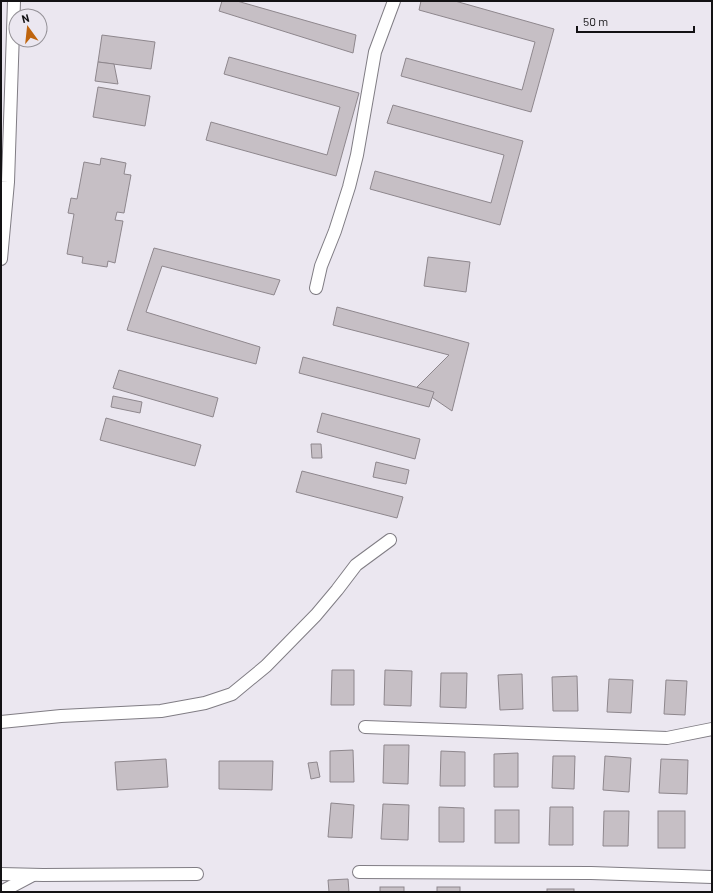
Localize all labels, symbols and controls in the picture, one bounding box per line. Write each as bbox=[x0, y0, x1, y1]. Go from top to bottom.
north arrow bbox=[8, 8, 48, 48]
scale bar bbox=[577, 8, 694, 34]
text: N bbox=[20, 11, 31, 25]
text: 50 m bbox=[583, 14, 608, 28]

